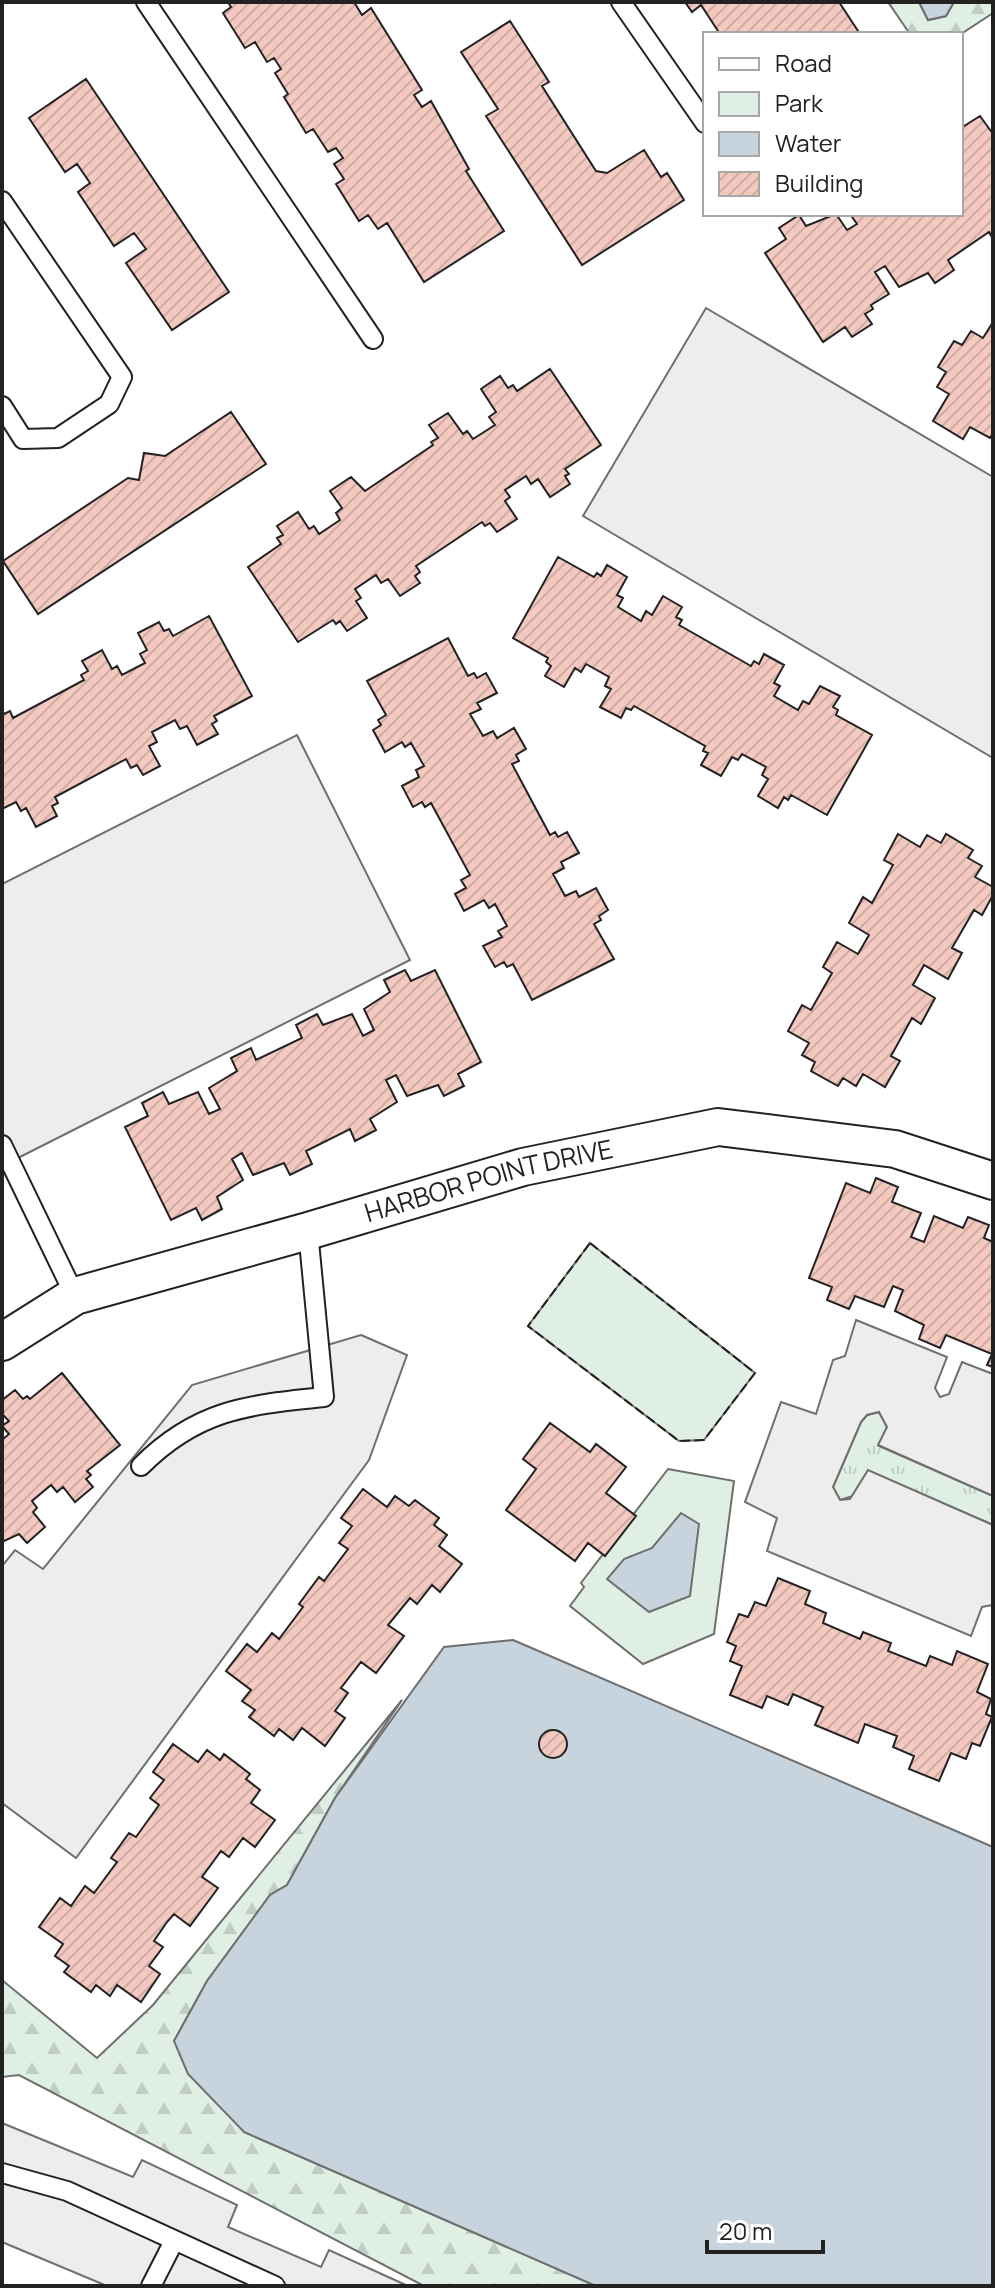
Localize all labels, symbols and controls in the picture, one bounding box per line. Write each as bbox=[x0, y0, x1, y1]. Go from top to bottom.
legend bbox=[703, 32, 963, 216]
text: Road bbox=[775, 46, 832, 79]
text: Park bbox=[775, 86, 824, 119]
text: Water bbox=[775, 126, 842, 159]
text: Building bbox=[775, 166, 863, 199]
street label: HARBOR POINT DRIVE bbox=[360, 1130, 616, 1230]
scale bar bbox=[707, 2204, 823, 2254]
text: 20 m bbox=[719, 2214, 772, 2247]

